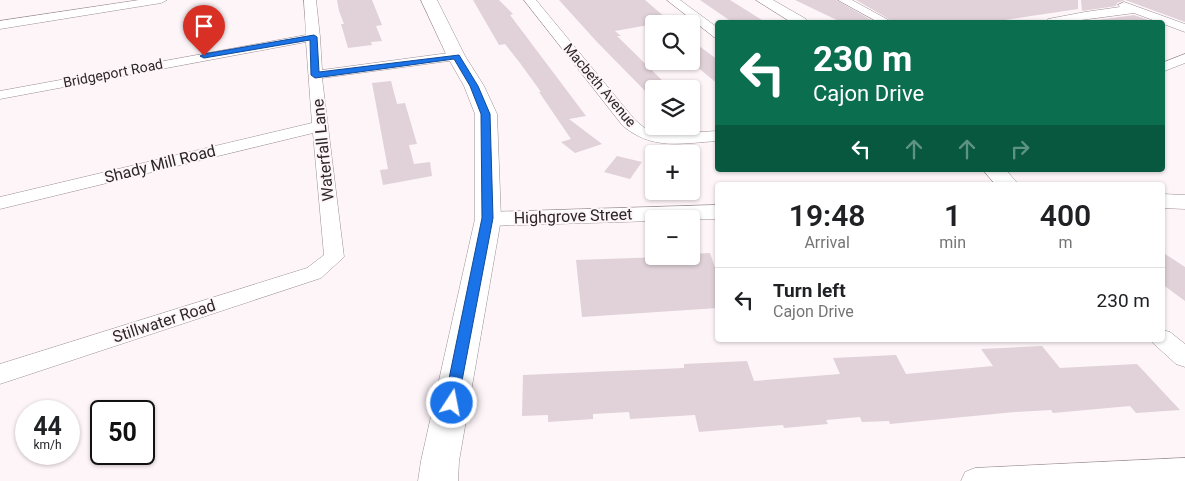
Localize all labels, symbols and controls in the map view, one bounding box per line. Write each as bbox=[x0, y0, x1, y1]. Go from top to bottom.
pin bbox=[183, 5, 225, 56]
icon: arrive bbox=[190, 12, 218, 40]
map controls bbox=[645, 15, 700, 265]
button: search bbox=[645, 15, 700, 70]
text: 230 m bbox=[813, 39, 912, 80]
street label: Macbeth Avenue bbox=[560, 40, 640, 130]
icon: left bbox=[730, 40, 795, 105]
street label: Bridgeport Road bbox=[62, 55, 164, 91]
button: layers bbox=[645, 80, 700, 135]
text: Cajon Drive bbox=[813, 81, 924, 106]
street label: Waterfall Lane bbox=[308, 98, 338, 202]
icon: left bbox=[847, 135, 875, 163]
icon: ahead bbox=[900, 135, 928, 163]
icon: ahead bbox=[953, 135, 981, 163]
icon: right bbox=[1006, 135, 1034, 163]
street label: Shady Mill Road bbox=[102, 141, 218, 187]
button: + bbox=[645, 145, 700, 200]
text: 19:48 bbox=[789, 198, 866, 233]
text: 1 bbox=[944, 198, 961, 233]
text: 400 bbox=[1040, 198, 1091, 233]
street label: Highgrove Street bbox=[513, 204, 633, 228]
button: − bbox=[645, 210, 700, 265]
text: Arrival bbox=[804, 233, 850, 252]
text: min bbox=[939, 233, 966, 252]
text: m bbox=[1058, 233, 1073, 252]
text: Turn left bbox=[773, 279, 846, 302]
icon: left bbox=[730, 286, 758, 314]
text: 230 m bbox=[1097, 289, 1150, 312]
street label: Stillwater Road bbox=[110, 295, 218, 347]
text: Cajon Drive bbox=[773, 302, 854, 321]
position arrow bbox=[425, 376, 477, 428]
speed limit sign: 50 bbox=[90, 400, 155, 465]
text: 44 bbox=[33, 412, 62, 441]
text: km/h bbox=[33, 438, 62, 452]

